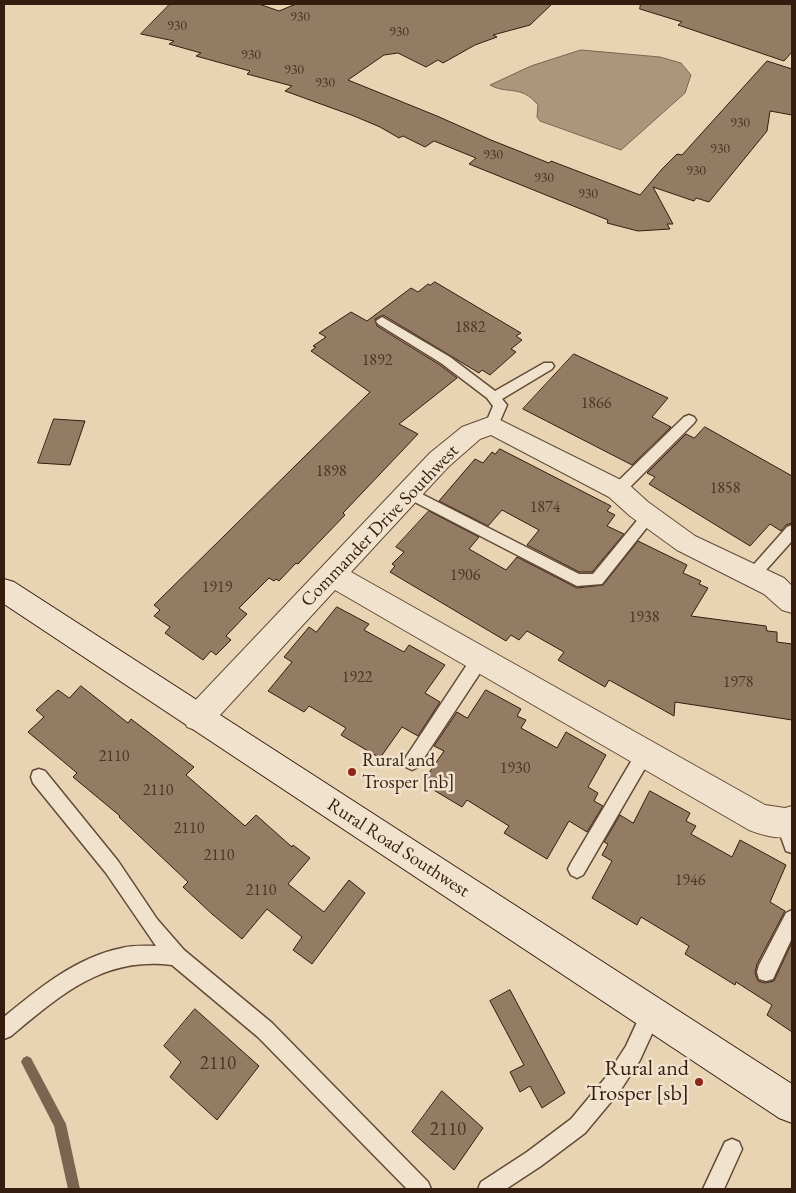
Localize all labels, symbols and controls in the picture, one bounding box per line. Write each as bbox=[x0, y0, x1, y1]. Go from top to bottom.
house number: 930 bbox=[290, 9, 310, 25]
house number: 930 bbox=[167, 18, 187, 34]
house number: 930 bbox=[389, 24, 409, 40]
house number: 930 bbox=[241, 47, 261, 63]
house number: 930 bbox=[284, 62, 304, 78]
house number: 930 bbox=[315, 75, 335, 91]
house number: 930 bbox=[730, 115, 750, 131]
house number: 930 bbox=[710, 141, 730, 157]
house number: 930 bbox=[483, 147, 503, 163]
house number: 930 bbox=[686, 163, 706, 179]
house number: 930 bbox=[534, 170, 554, 186]
house number: 930 bbox=[578, 186, 598, 202]
house number: 1882 bbox=[455, 318, 485, 338]
house number: 1892 bbox=[362, 351, 392, 371]
house number: 1866 bbox=[581, 394, 611, 414]
street label: Commander Drive Southwest bbox=[296, 440, 464, 612]
house number: 1898 bbox=[316, 462, 346, 482]
house number: 1858 bbox=[710, 479, 740, 499]
house number: 1874 bbox=[530, 498, 560, 518]
house number: 1906 bbox=[450, 566, 480, 586]
house number: 1919 bbox=[202, 578, 232, 598]
house number: 1938 bbox=[629, 608, 659, 628]
house number: 1922 bbox=[342, 668, 372, 688]
house number: 1978 bbox=[723, 673, 753, 693]
house number: 2110 bbox=[99, 747, 129, 767]
place label: Rural and Trosper [nb] bbox=[362, 750, 455, 794]
house number: 1930 bbox=[500, 759, 530, 779]
marker: Rural and Trosper [nb] bbox=[346, 766, 358, 778]
house number: 2110 bbox=[143, 781, 173, 801]
street label: Rural Road Southwest bbox=[323, 794, 473, 902]
house number: 2110 bbox=[174, 819, 204, 839]
house number: 2110 bbox=[204, 846, 234, 866]
house number: 1946 bbox=[675, 871, 705, 891]
house number: 2110 bbox=[246, 881, 276, 901]
house number: 2110 bbox=[200, 1053, 236, 1075]
place label: Rural and Trosper [sb] bbox=[586, 1056, 689, 1108]
marker: Rural and Trosper [sb] bbox=[693, 1076, 705, 1088]
house number: 2110 bbox=[430, 1119, 466, 1141]

